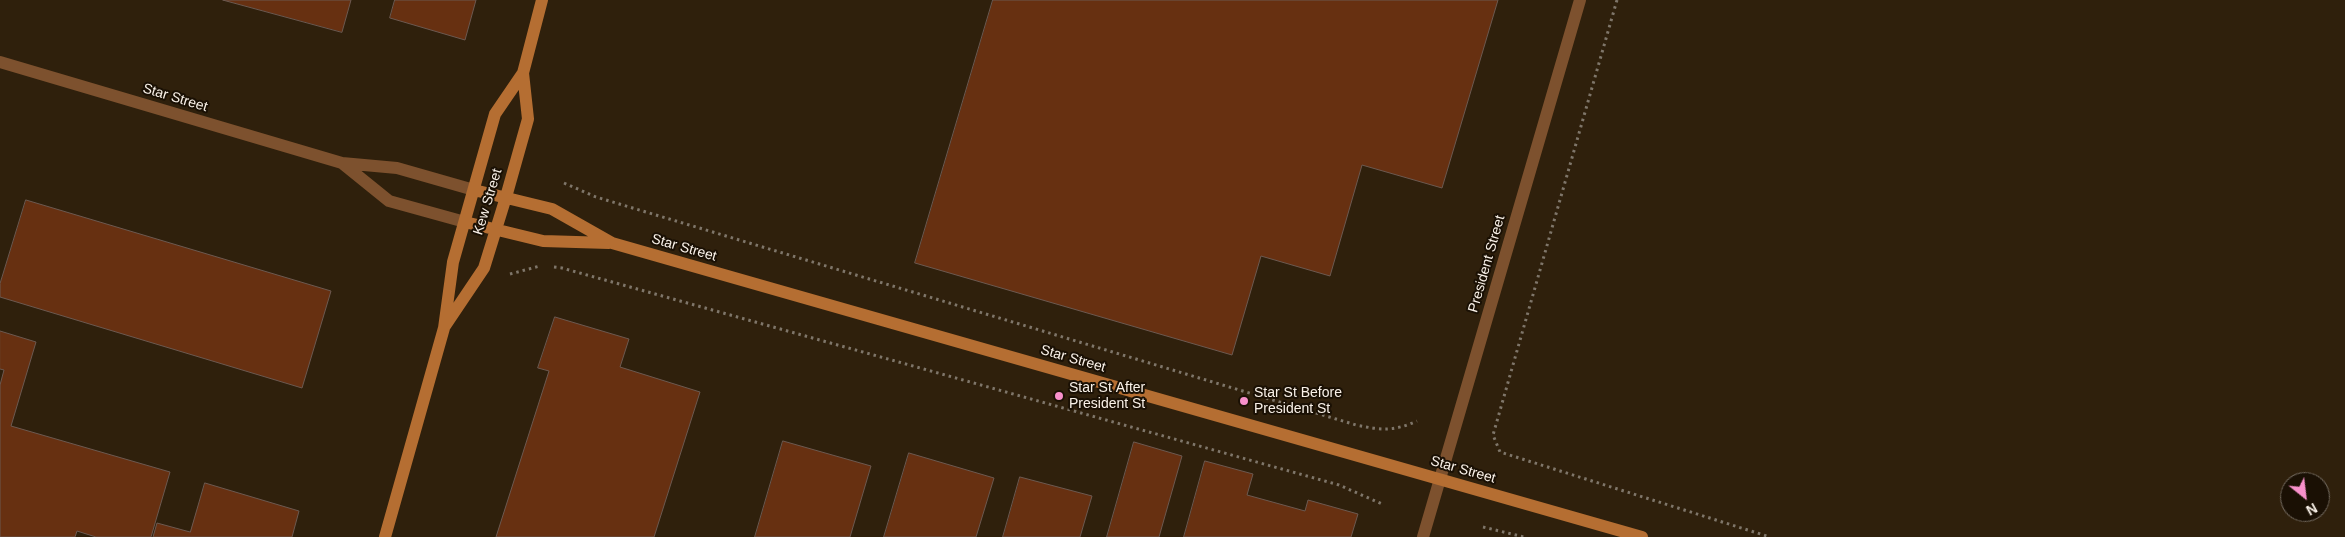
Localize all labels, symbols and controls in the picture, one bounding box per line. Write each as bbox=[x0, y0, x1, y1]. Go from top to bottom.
street label: Star Street bbox=[141, 80, 209, 116]
street label: Kew Street bbox=[470, 167, 506, 237]
street label: President Street bbox=[1465, 213, 1509, 315]
street label: Star Street bbox=[650, 231, 718, 265]
street label: Star Street bbox=[1039, 342, 1107, 376]
place label: Star St After President St bbox=[1069, 380, 1145, 412]
place label: Star St Before President St bbox=[1254, 385, 1342, 418]
marker: Star St After President St bbox=[1053, 390, 1065, 402]
marker: Star St Before President St bbox=[1238, 395, 1250, 407]
street label: Star Street bbox=[1429, 453, 1497, 487]
north arrow bbox=[2280, 472, 2330, 522]
text: N bbox=[2303, 500, 2320, 519]

